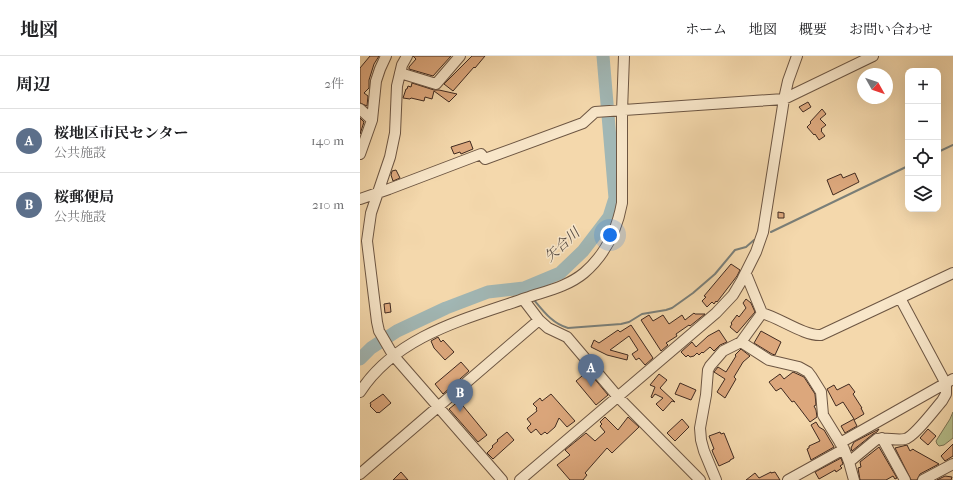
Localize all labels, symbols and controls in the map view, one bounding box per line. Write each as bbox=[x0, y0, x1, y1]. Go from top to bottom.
text: 地図 bbox=[20, 19, 58, 41]
text: ホーム bbox=[685, 21, 727, 38]
text: 地図 bbox=[749, 21, 777, 38]
text: 概要 bbox=[799, 21, 827, 38]
text: お問い合わせ bbox=[849, 21, 933, 38]
north arrow bbox=[857, 68, 893, 104]
map controls bbox=[905, 68, 941, 212]
button: + bbox=[905, 68, 941, 104]
text: 周辺 bbox=[16, 74, 50, 94]
text: 2件 bbox=[324, 76, 344, 91]
button: − bbox=[905, 104, 941, 140]
text: 桜地区市民センター bbox=[54, 124, 188, 142]
text: A bbox=[25, 133, 33, 148]
text: 140 m bbox=[311, 133, 344, 148]
button: locate bbox=[905, 140, 941, 176]
text: 公共施設 bbox=[54, 145, 106, 160]
button: layers bbox=[905, 176, 941, 212]
text: 桜郵便局 bbox=[54, 188, 114, 206]
text: B bbox=[25, 197, 33, 212]
text: 210 m bbox=[312, 197, 344, 212]
text: 公共施設 bbox=[54, 209, 106, 224]
water label: 矢合川 bbox=[541, 223, 585, 266]
your location bbox=[600, 225, 620, 245]
pin: A bbox=[578, 354, 604, 387]
pin: B bbox=[447, 379, 473, 412]

